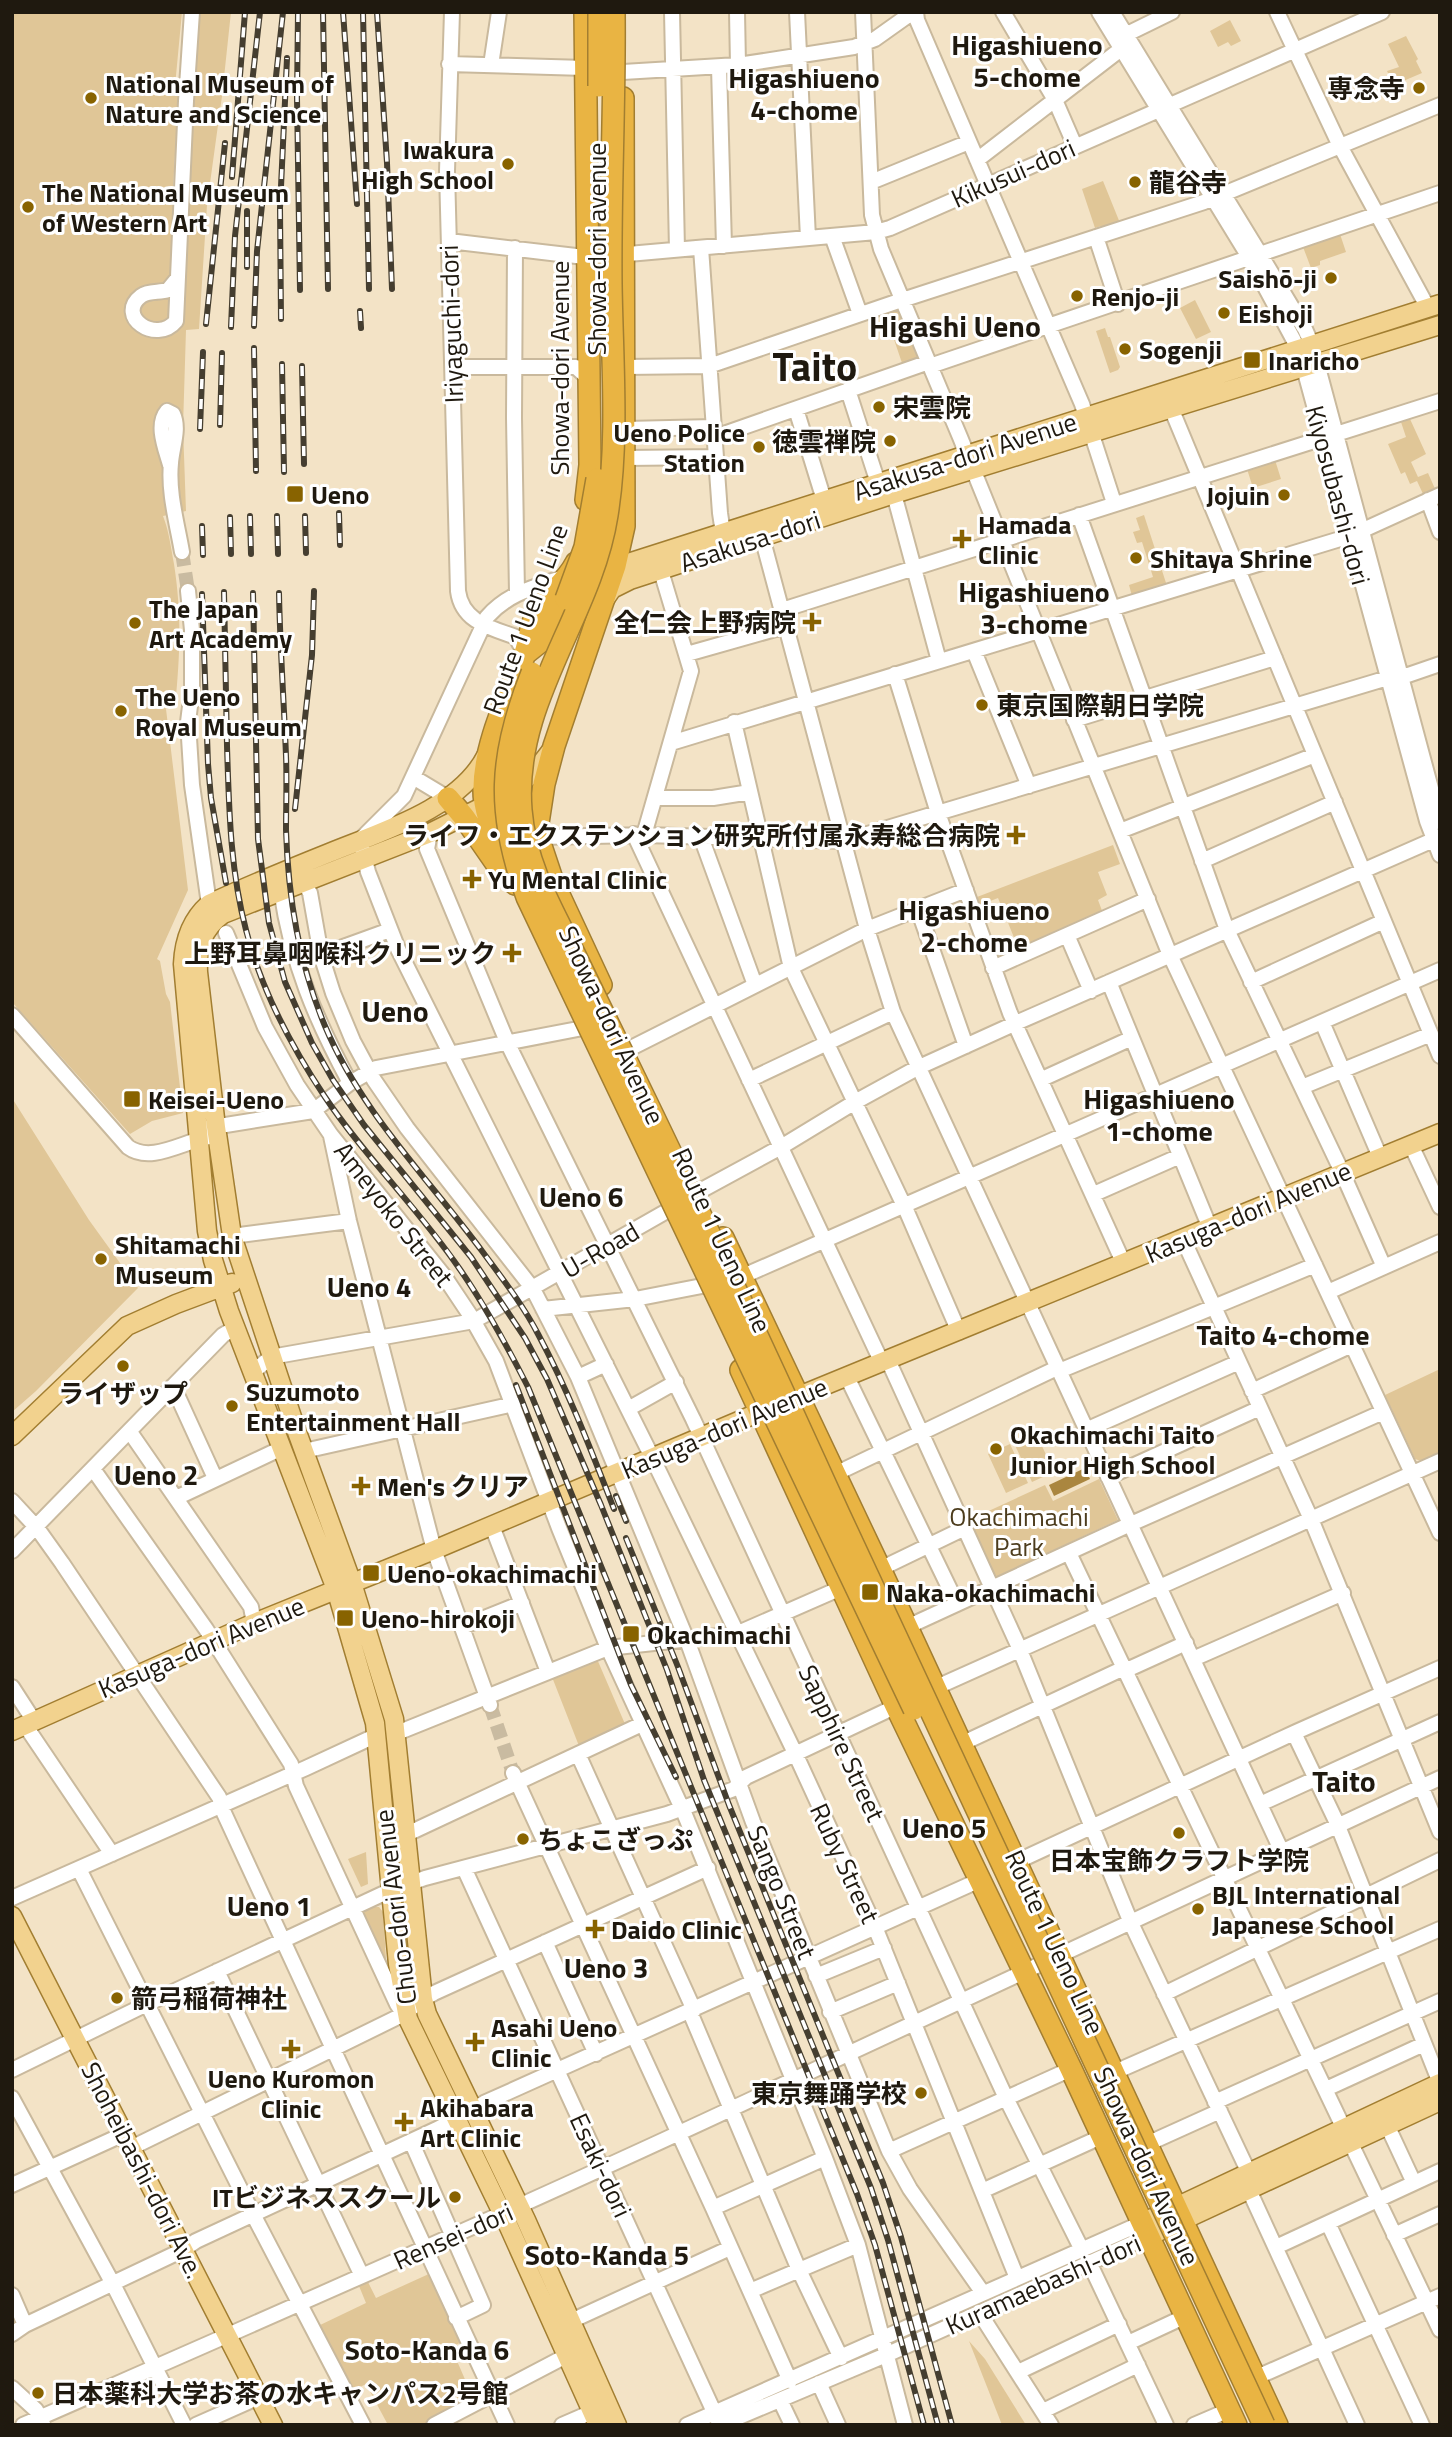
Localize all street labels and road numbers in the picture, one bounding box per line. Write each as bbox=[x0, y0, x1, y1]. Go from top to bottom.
street label: Kikusui-dori bbox=[945, 128, 1081, 218]
street label: Showa-dori avenue bbox=[577, 143, 616, 355]
street label: Iriyaguchi-dori bbox=[429, 244, 473, 404]
street label: Showa-dori Avenue bbox=[540, 261, 579, 475]
street label: Kiyosubashi-dori bbox=[1295, 401, 1381, 589]
street label: Asakusa-dori Avenue bbox=[848, 402, 1082, 510]
street label: Asakusa-dori bbox=[675, 500, 825, 582]
street label: Route 1 Ueno Line bbox=[472, 518, 578, 720]
street label: Showa-dori Avenue bbox=[549, 919, 675, 1131]
street label: Ameyoko Street bbox=[325, 1133, 463, 1295]
street label: Route 1 Ueno Line bbox=[662, 1141, 782, 1339]
street label: Kasuga-dori Avenue bbox=[1139, 1151, 1357, 1273]
street label: U-Road bbox=[554, 1212, 646, 1288]
street label: Kasuga-dori Avenue bbox=[615, 1367, 833, 1489]
street label: Kasuga-dori Avenue bbox=[92, 1586, 310, 1708]
street label: Sapphire Street bbox=[789, 1658, 895, 1828]
street label: Ruby Street bbox=[800, 1797, 890, 1929]
street label: Chuo-dori Avenue bbox=[364, 1807, 426, 2007]
street label: Sango Street bbox=[738, 1819, 826, 1965]
street label: Route 1 Ueno Line bbox=[995, 1843, 1115, 2041]
street label: Shoheibashi-dori Ave. bbox=[72, 2055, 214, 2285]
street label: Showa-dori Avenue bbox=[1084, 2060, 1210, 2272]
street label: Esaki-dori bbox=[560, 2106, 642, 2224]
street label: Rensei-dori bbox=[387, 2192, 519, 2280]
street label: Kuramaebashi-dori bbox=[939, 2223, 1147, 2345]

